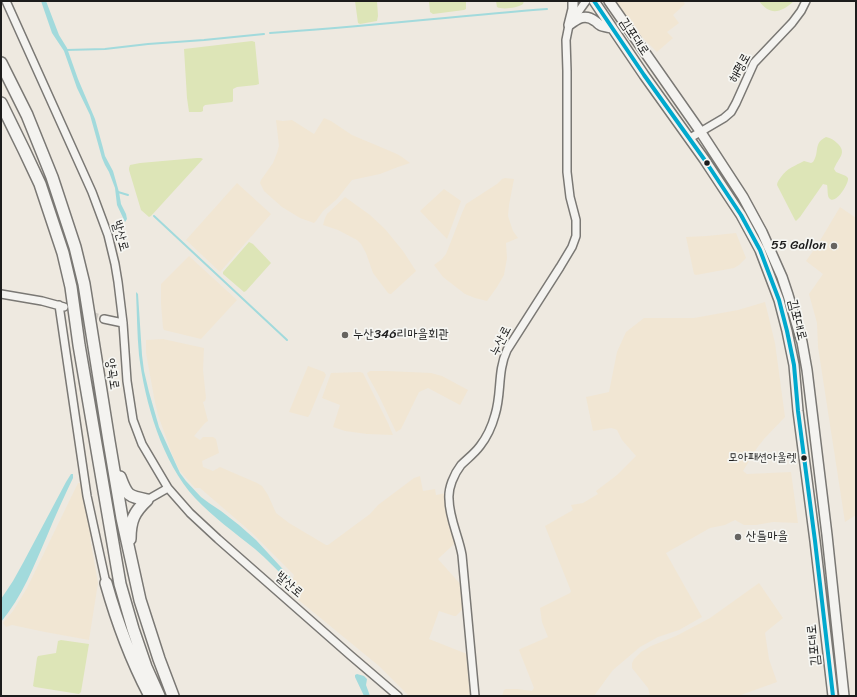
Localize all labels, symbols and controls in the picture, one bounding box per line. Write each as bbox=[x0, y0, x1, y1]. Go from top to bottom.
street label: 김포대로 bbox=[616, 15, 652, 59]
street label: 해평로 bbox=[726, 50, 754, 86]
unlabelled marker bbox=[702, 158, 712, 168]
street label: 발산로 bbox=[108, 219, 132, 253]
place label: 55 Gallon bbox=[771, 238, 826, 254]
marker: 55 Gallon bbox=[829, 241, 839, 251]
street label: 김포대로 bbox=[784, 298, 810, 342]
street label: 누산로 bbox=[487, 323, 515, 359]
place label: 누산346리마을회관 bbox=[353, 327, 449, 343]
marker: 누산346리마을회관 bbox=[340, 330, 350, 340]
street label: 양곡로 bbox=[102, 357, 122, 391]
place label: 모아패션아울렛 bbox=[728, 451, 796, 465]
marker: 모아패션아울렛 bbox=[799, 453, 809, 463]
place label: 산들마을 bbox=[746, 529, 788, 545]
marker: 산들마을 bbox=[733, 532, 743, 542]
street label: 발산로 bbox=[272, 569, 306, 601]
street label: 김포대로 bbox=[804, 623, 824, 667]

